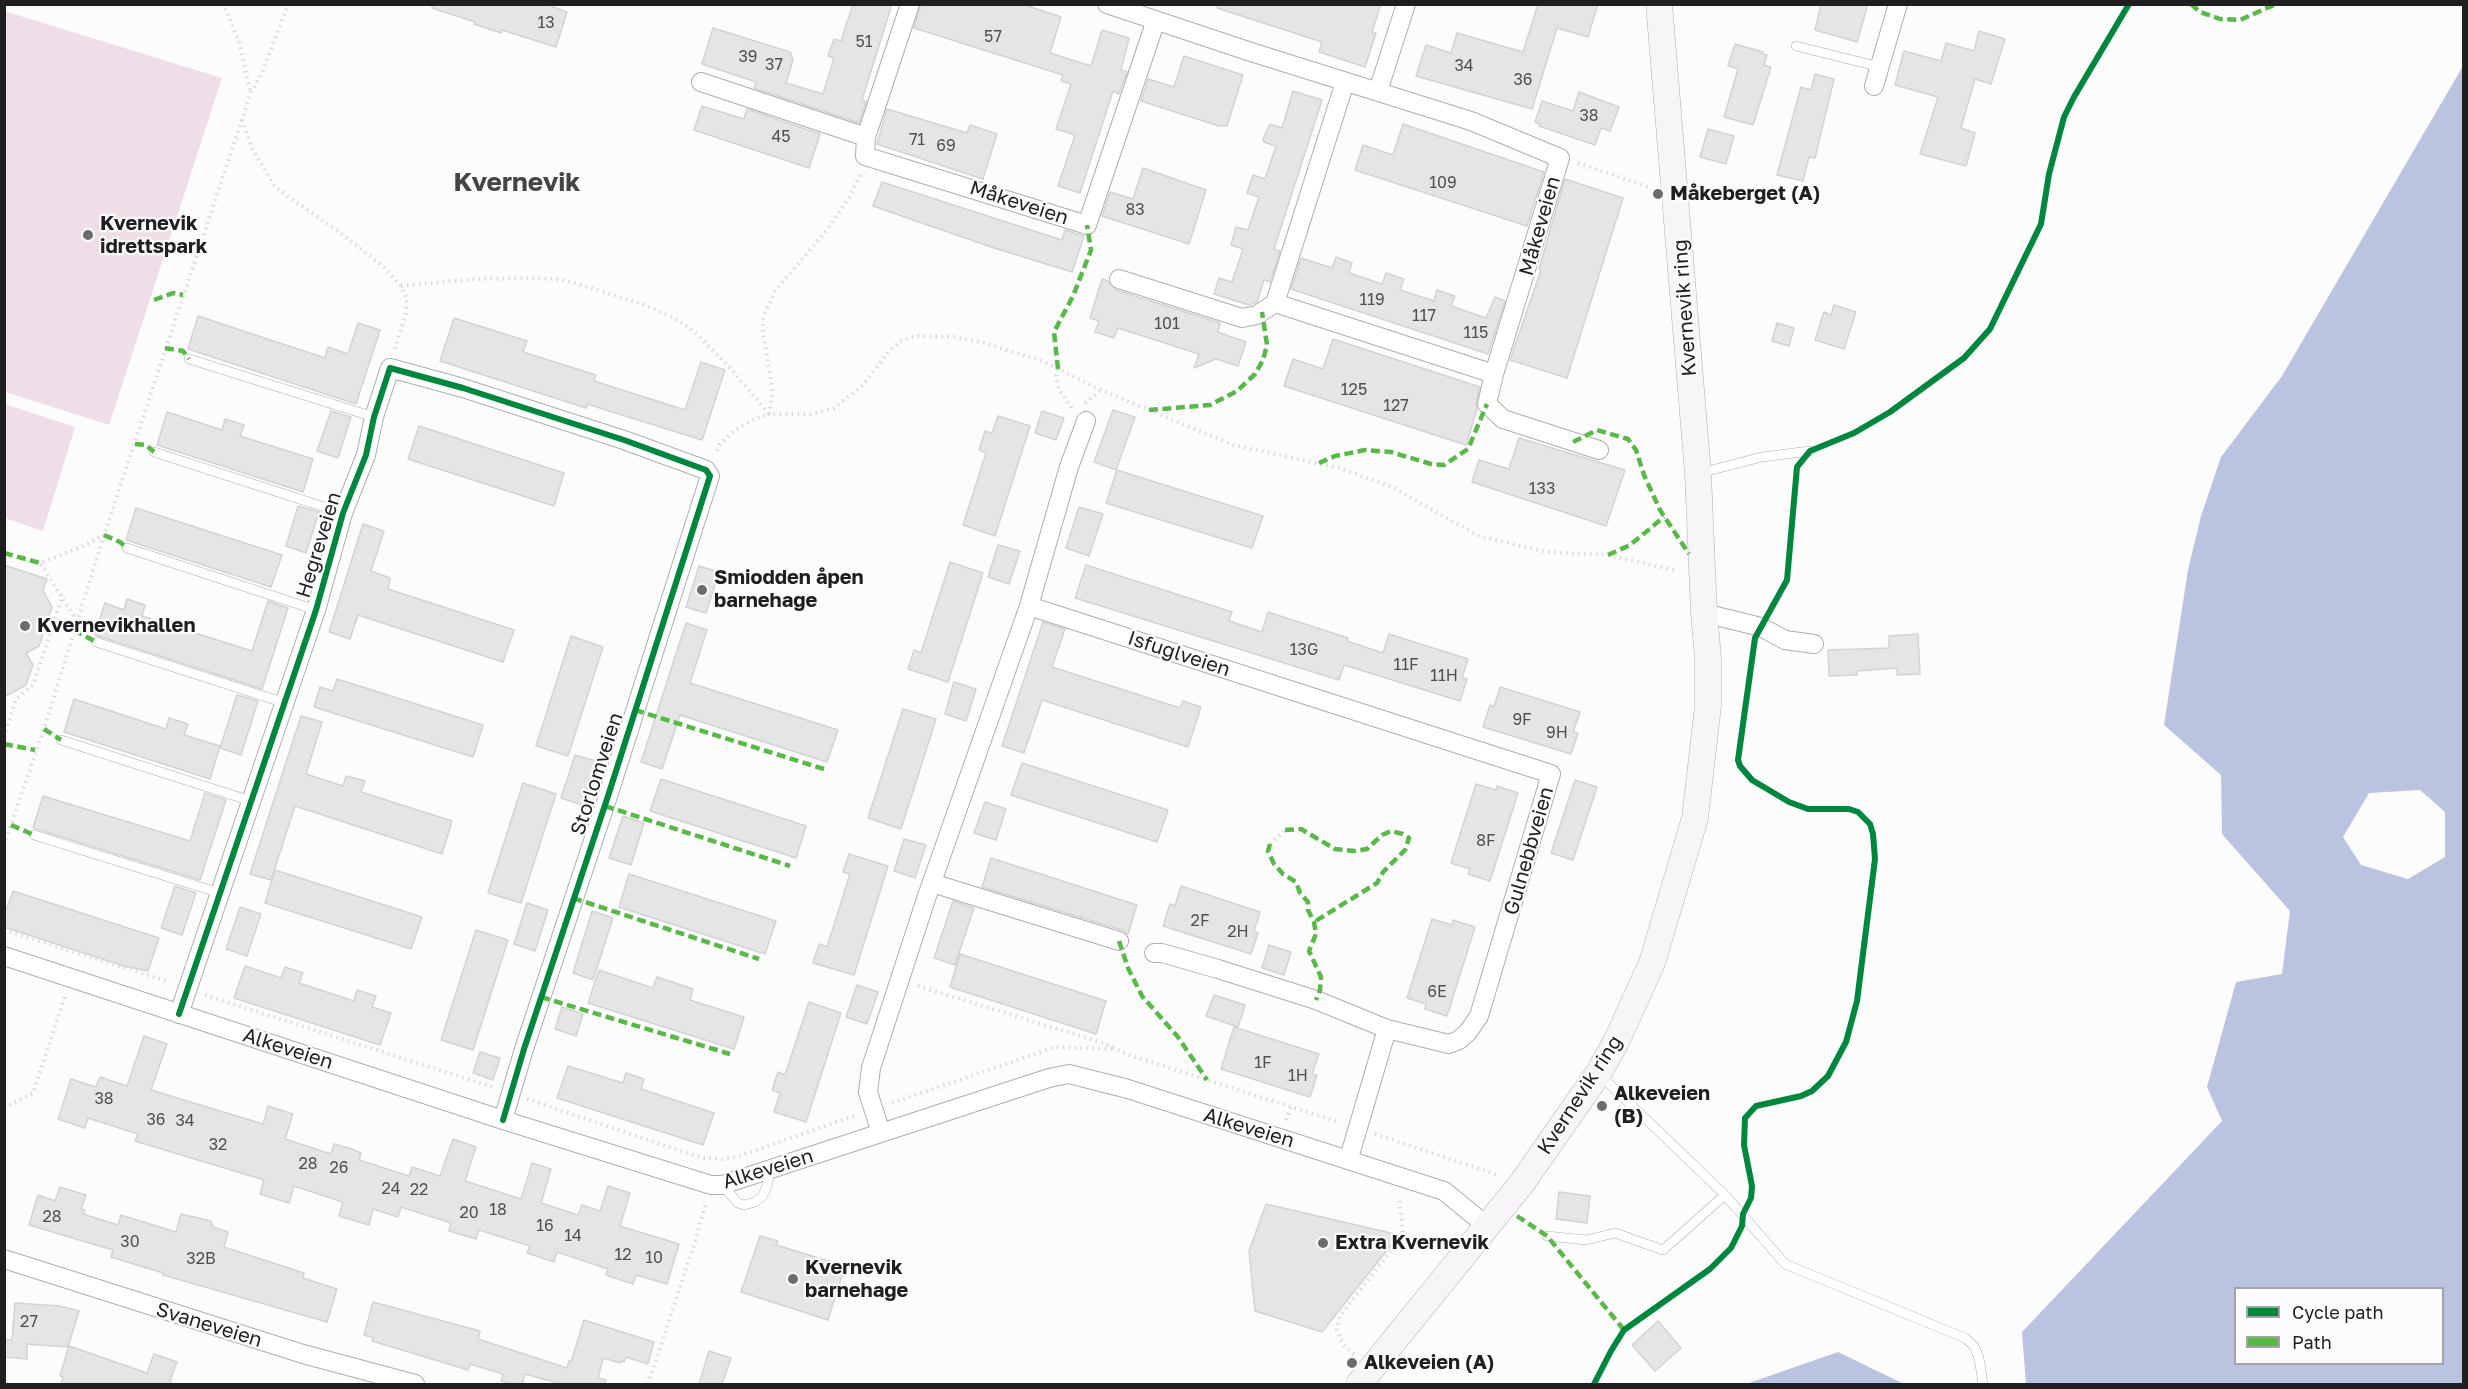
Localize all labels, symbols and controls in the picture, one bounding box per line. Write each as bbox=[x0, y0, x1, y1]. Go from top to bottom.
house number: 13 bbox=[537, 13, 555, 33]
house number: 57 bbox=[984, 27, 1002, 47]
house number: 51 bbox=[855, 32, 873, 52]
house number: 39 bbox=[738, 47, 758, 67]
house number: 37 bbox=[765, 55, 783, 75]
house number: 34 bbox=[1454, 56, 1474, 76]
house number: 36 bbox=[1513, 70, 1533, 90]
house number: 38 bbox=[1579, 106, 1599, 126]
house number: 45 bbox=[771, 127, 791, 147]
house number: 71 bbox=[909, 130, 925, 150]
house number: 69 bbox=[936, 136, 956, 156]
district label: Kvernevik bbox=[454, 167, 580, 199]
house number: 109 bbox=[1429, 173, 1457, 193]
street label: Måkeveien bbox=[1514, 174, 1566, 278]
street label: Måkeveien bbox=[967, 176, 1071, 230]
place label: Måkeberget (A) bbox=[1670, 182, 1820, 206]
marker: Måkeberget (A) bbox=[1651, 187, 1665, 201]
house number: 83 bbox=[1125, 200, 1145, 220]
place label: Kvernevik idrettspark bbox=[100, 212, 207, 259]
marker: Kvernevik idrettspark bbox=[81, 228, 95, 242]
street label: Kvernevik ring bbox=[1668, 239, 1702, 377]
house number: 119 bbox=[1359, 290, 1385, 310]
house number: 117 bbox=[1412, 306, 1436, 326]
house number: 101 bbox=[1154, 314, 1180, 334]
house number: 115 bbox=[1464, 323, 1488, 343]
house number: 125 bbox=[1341, 380, 1367, 400]
house number: 127 bbox=[1383, 396, 1409, 416]
house number: 133 bbox=[1529, 479, 1555, 499]
street label: Hegreveien bbox=[292, 489, 346, 601]
place label: Smiodden åpen barnehage bbox=[714, 566, 864, 613]
marker: Smiodden åpen barnehage bbox=[695, 583, 709, 597]
place label: Kvernevikhallen bbox=[37, 614, 195, 638]
marker: Kvernevikhallen bbox=[18, 619, 32, 633]
street label: Isfuglveien bbox=[1125, 626, 1233, 682]
house number: 13G bbox=[1290, 640, 1318, 660]
house number: 11F bbox=[1393, 655, 1419, 675]
house number: 11H bbox=[1430, 666, 1458, 686]
street label: Storlomveien bbox=[566, 710, 628, 838]
house number: 9F bbox=[1512, 710, 1532, 730]
house number: 9H bbox=[1546, 723, 1568, 743]
street label: Gulnebbveien bbox=[1499, 784, 1559, 918]
house number: 8F bbox=[1476, 831, 1496, 851]
house number: 2F bbox=[1191, 911, 1209, 931]
house number: 2H bbox=[1227, 922, 1249, 942]
house number: 6E bbox=[1427, 982, 1447, 1002]
street label: Alkeveien bbox=[240, 1023, 336, 1075]
street label: Kvernevik ring bbox=[1533, 1031, 1627, 1159]
house number: 1F bbox=[1254, 1053, 1272, 1073]
house number: 1H bbox=[1288, 1066, 1308, 1086]
place label: Alkeveien (B) bbox=[1614, 1082, 1710, 1129]
house number: 38 bbox=[94, 1089, 114, 1109]
marker: Alkeveien (B) bbox=[1595, 1099, 1609, 1113]
street label: Alkeveien bbox=[1201, 1103, 1297, 1153]
house number: 36 bbox=[146, 1110, 166, 1130]
house number: 34 bbox=[175, 1111, 195, 1131]
house number: 32 bbox=[209, 1135, 227, 1155]
street label: Alkeveien bbox=[720, 1144, 816, 1194]
house number: 28 bbox=[298, 1154, 318, 1174]
house number: 26 bbox=[330, 1158, 348, 1178]
house number: 24 bbox=[381, 1179, 401, 1199]
house number: 22 bbox=[410, 1180, 428, 1200]
house number: 18 bbox=[489, 1200, 507, 1220]
house number: 20 bbox=[459, 1203, 479, 1223]
house number: 28 bbox=[42, 1207, 62, 1227]
house number: 16 bbox=[536, 1216, 554, 1236]
house number: 14 bbox=[564, 1226, 582, 1246]
place label: Extra Kvernevik bbox=[1335, 1231, 1489, 1255]
house number: 30 bbox=[120, 1232, 140, 1252]
marker: Extra Kvernevik bbox=[1316, 1236, 1330, 1250]
house number: 12 bbox=[614, 1245, 632, 1265]
house number: 10 bbox=[645, 1248, 663, 1268]
house number: 32B bbox=[186, 1249, 216, 1269]
place label: Kvernevik barnehage bbox=[805, 1256, 908, 1303]
marker: Kvernevik barnehage bbox=[786, 1272, 800, 1286]
legend bbox=[2234, 1287, 2444, 1365]
street label: Svaneveien bbox=[153, 1297, 265, 1353]
text: Cycle path bbox=[2292, 1301, 2384, 1323]
house number: 27 bbox=[20, 1312, 38, 1332]
text: Path bbox=[2292, 1331, 2332, 1353]
place label: Alkeveien (A) bbox=[1364, 1351, 1494, 1375]
marker: Alkeveien (A) bbox=[1345, 1356, 1359, 1370]

